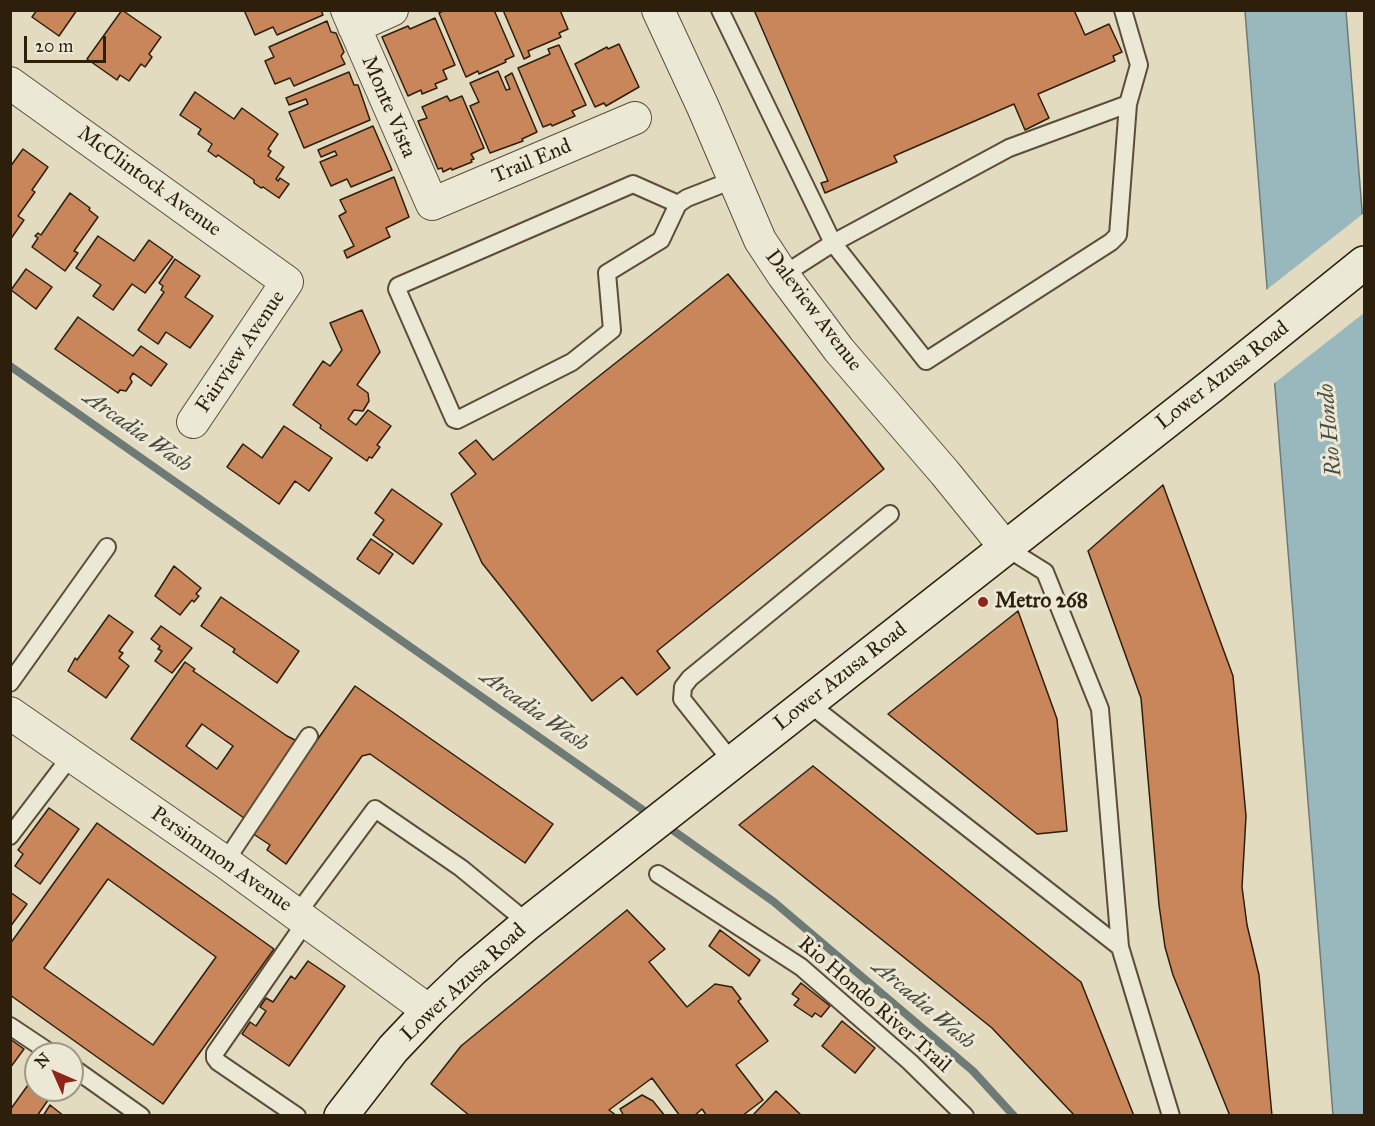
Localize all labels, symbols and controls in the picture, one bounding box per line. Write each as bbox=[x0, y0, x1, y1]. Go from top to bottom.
scale bar bbox=[27, 24, 110, 62]
text: 20 m bbox=[35, 35, 73, 57]
street label: Monte Vista bbox=[355, 52, 421, 162]
street label: McClintock Avenue bbox=[72, 121, 226, 243]
street label: Trail End bbox=[489, 134, 575, 190]
street label: Daleview Avenue bbox=[759, 245, 867, 377]
street label: Fairview Avenue bbox=[191, 286, 291, 418]
street label: Lower Azusa Road bbox=[1152, 316, 1294, 436]
water label: Rio Hondo bbox=[1314, 383, 1348, 477]
water label: Arcadia Wash bbox=[78, 385, 196, 479]
place label: Metro 268 bbox=[995, 589, 1088, 615]
marker: Metro 268 bbox=[976, 595, 990, 609]
street label: Lower Azusa Road bbox=[770, 617, 912, 737]
water label: Arcadia Wash bbox=[475, 664, 593, 758]
street label: Persimmon Avenue bbox=[146, 802, 296, 918]
street label: Lower Azusa Road bbox=[396, 919, 532, 1047]
street label: Rio Hondo River Trail bbox=[792, 932, 956, 1078]
water label: Arcadia Wash bbox=[866, 954, 980, 1056]
north arrow bbox=[24, 1042, 84, 1102]
text: N bbox=[31, 1049, 54, 1072]

